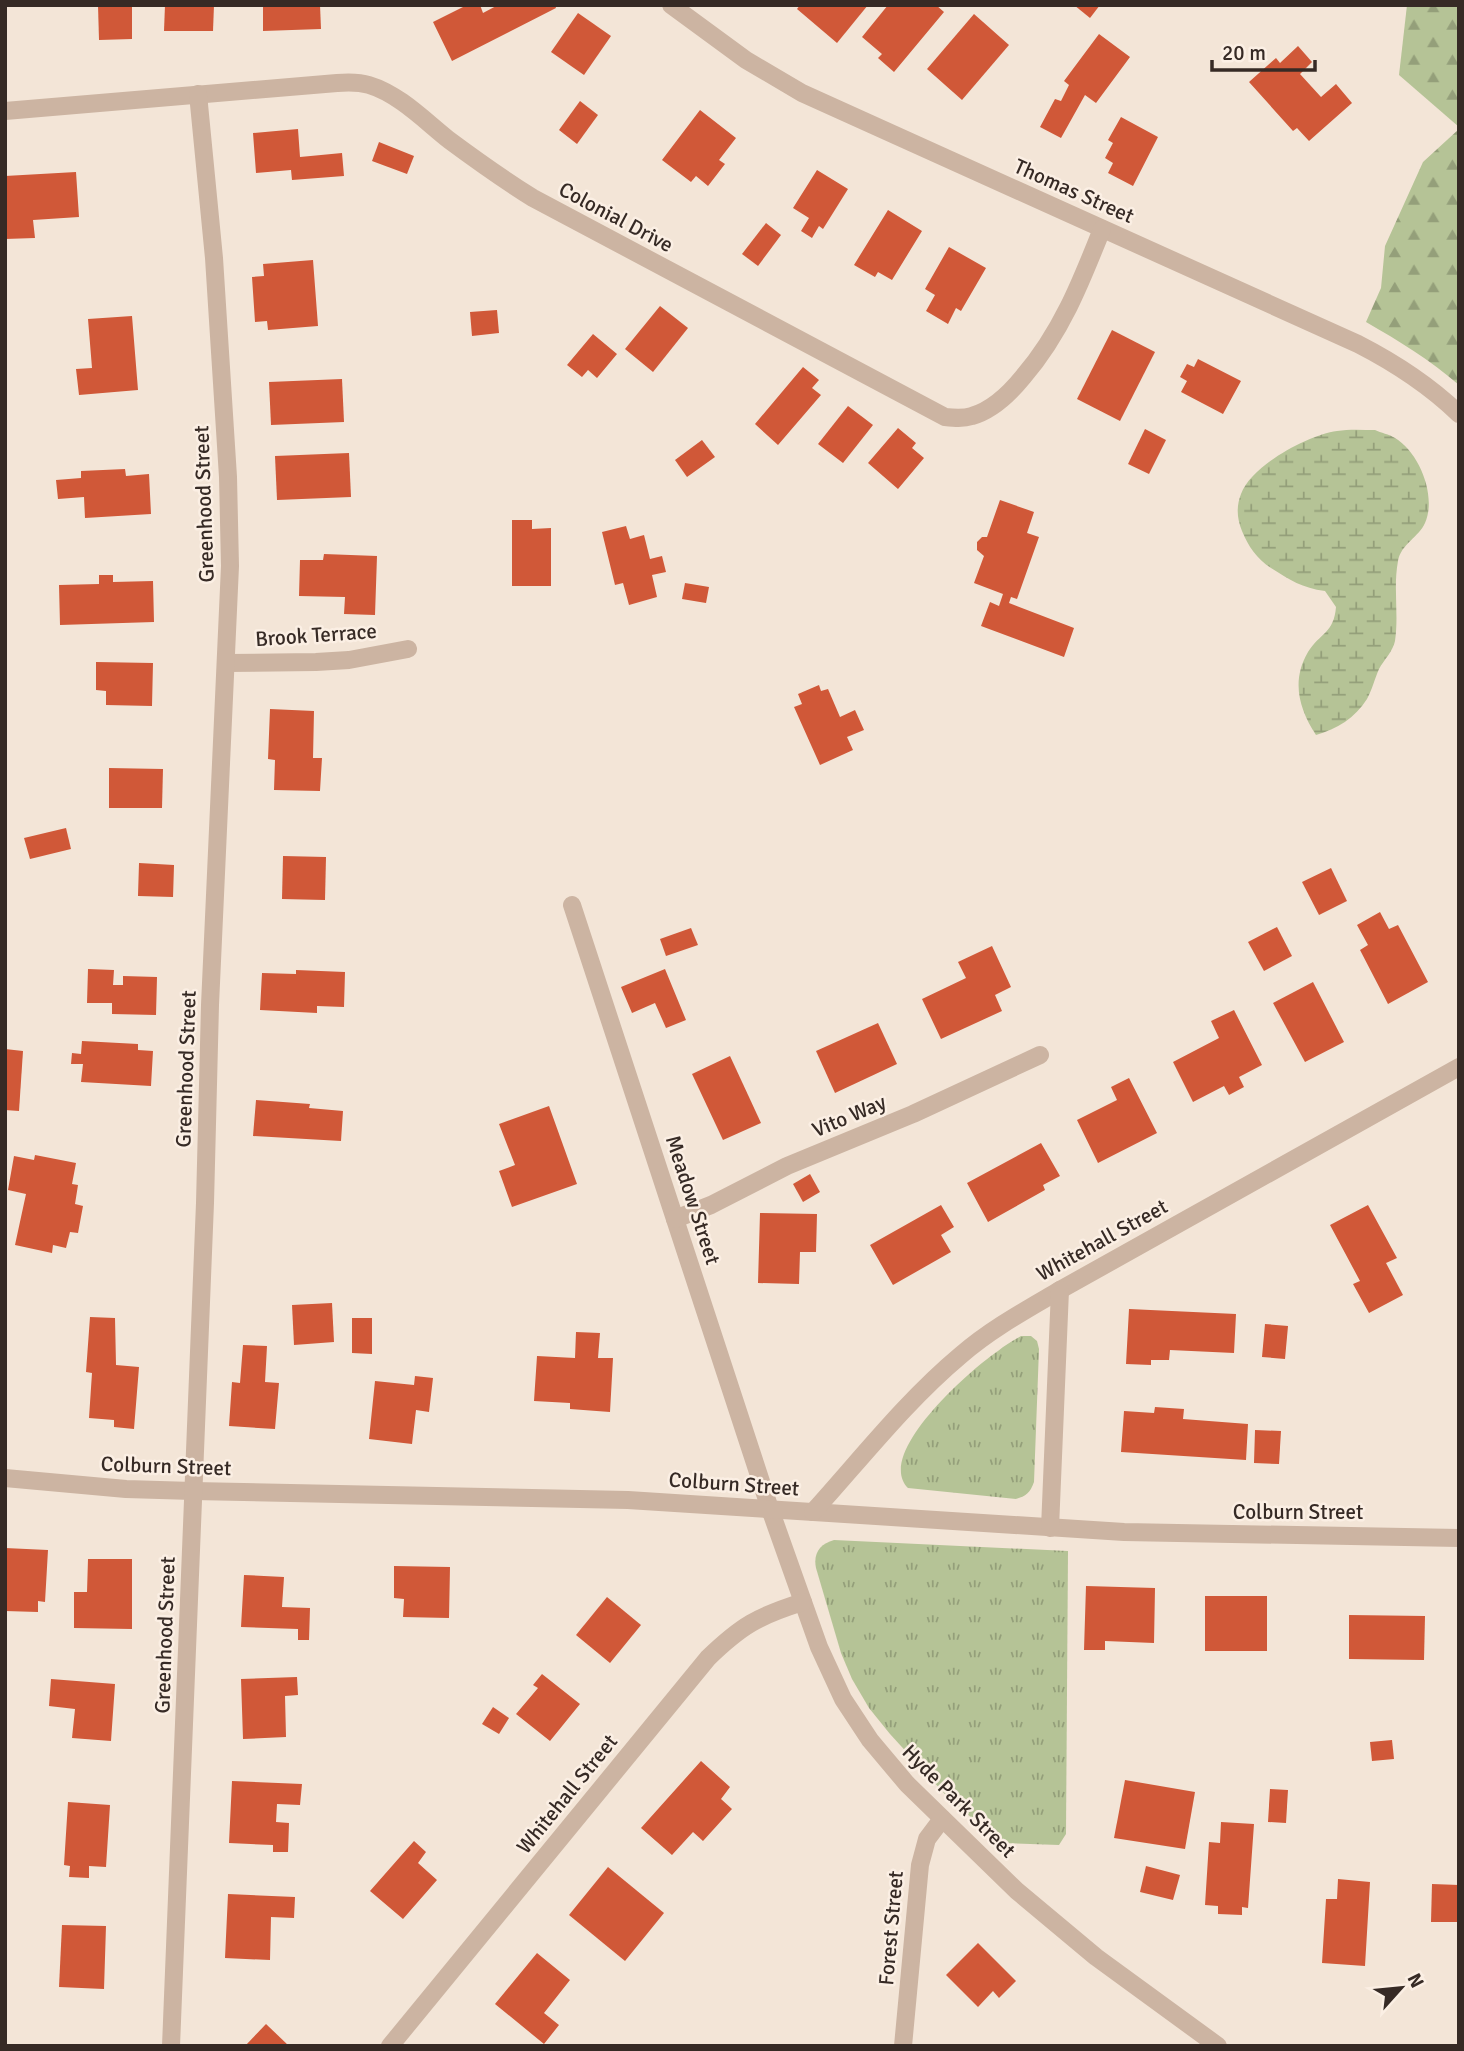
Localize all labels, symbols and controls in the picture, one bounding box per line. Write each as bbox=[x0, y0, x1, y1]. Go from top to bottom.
scale bar bbox=[1212, 28, 1315, 72]
text: 20 m bbox=[1222, 40, 1266, 66]
street label: Thomas Street bbox=[1010, 153, 1138, 229]
street label: Colonial Drive bbox=[554, 176, 678, 258]
street label: Greenhood Street bbox=[188, 425, 220, 583]
street label: Brook Terrace bbox=[254, 618, 378, 652]
street label: Greenhood Street bbox=[170, 990, 202, 1148]
street label: Vito Way bbox=[808, 1089, 890, 1143]
street label: Meadow Street bbox=[660, 1132, 726, 1268]
street label: Whitehall Street bbox=[1032, 1193, 1172, 1287]
street label: Colburn Street bbox=[100, 1451, 232, 1481]
street label: Colburn Street bbox=[668, 1466, 800, 1502]
street label: Colburn Street bbox=[1233, 1499, 1363, 1525]
street label: Greenhood Street bbox=[149, 1556, 181, 1714]
street label: Whitehall Street bbox=[511, 1729, 623, 1859]
street label: Hyde Park Street bbox=[897, 1739, 1021, 1863]
street label: Forest Street bbox=[873, 1870, 909, 1986]
north arrow bbox=[1366, 1953, 1436, 2023]
text: N bbox=[1402, 1969, 1429, 1992]

